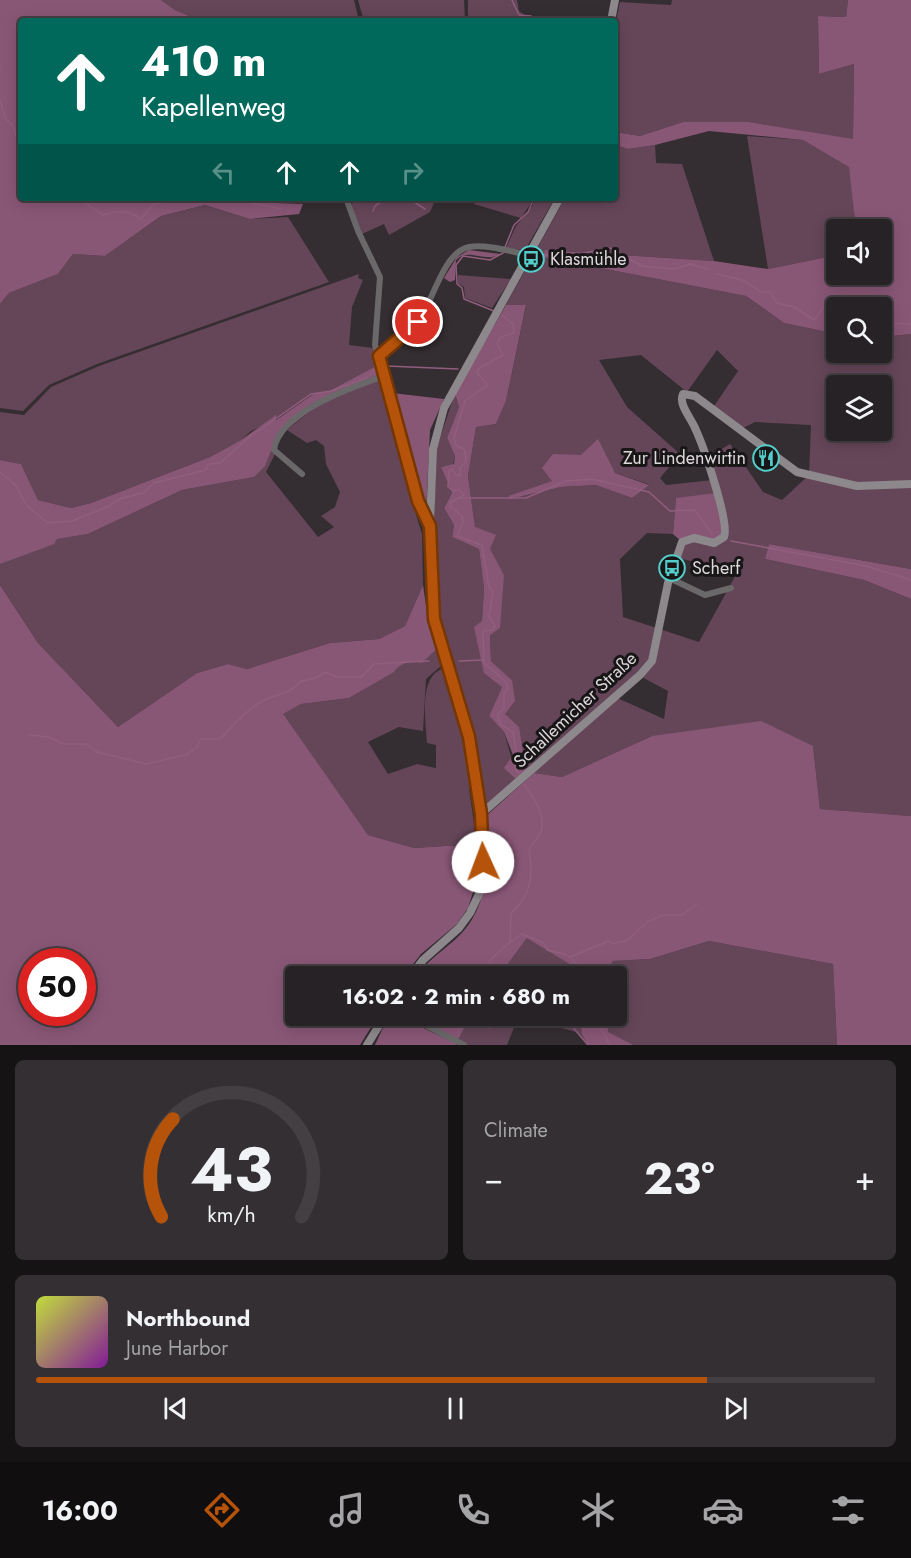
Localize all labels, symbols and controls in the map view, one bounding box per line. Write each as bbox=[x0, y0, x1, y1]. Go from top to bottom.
text: 410 m bbox=[141, 31, 267, 92]
icon: ahead bbox=[42, 42, 120, 120]
text: Kapellenweg bbox=[141, 87, 286, 126]
icon: left bbox=[207, 156, 240, 189]
icon: ahead bbox=[270, 156, 303, 189]
icon: ahead bbox=[333, 156, 366, 189]
icon: right bbox=[396, 156, 429, 189]
map controls bbox=[826, 219, 892, 441]
button: sound bbox=[826, 219, 892, 285]
bus stop icon: Klasmühle bbox=[516, 244, 546, 274]
place label: Klasmühle bbox=[550, 246, 627, 272]
pin bbox=[392, 296, 443, 347]
button: search bbox=[826, 297, 892, 363]
icon: arrive bbox=[401, 305, 434, 338]
button: layers bbox=[826, 375, 892, 441]
restaurant icon: Zur Lindenwirtin bbox=[751, 443, 781, 473]
place label: Zur Lindenwirtin bbox=[623, 445, 746, 471]
bus stop icon: Scherf bbox=[657, 553, 687, 583]
place label: Scherf bbox=[692, 555, 741, 581]
street label: Schallemicher Straße bbox=[508, 646, 642, 774]
position arrow bbox=[451, 830, 515, 894]
speed limit sign: 50 bbox=[18, 948, 96, 1026]
text: 16:02 · 2 min · 680 m bbox=[342, 980, 570, 1012]
text: Climate bbox=[484, 1116, 548, 1145]
text: 43 bbox=[190, 1124, 273, 1214]
text: 23° bbox=[644, 1146, 715, 1211]
text: − bbox=[484, 1155, 503, 1202]
text: + bbox=[855, 1155, 875, 1202]
text: km/h bbox=[207, 1199, 256, 1230]
text: Northbound bbox=[126, 1302, 250, 1334]
text: June Harbor bbox=[126, 1334, 228, 1363]
icon: previous bbox=[159, 1392, 192, 1425]
icon: pause bbox=[439, 1392, 472, 1425]
icon: next bbox=[719, 1392, 752, 1425]
icon: directions bbox=[201, 1489, 243, 1531]
icon: music bbox=[326, 1489, 368, 1531]
icon: phone bbox=[452, 1489, 494, 1531]
icon: climate bbox=[577, 1489, 619, 1531]
icon: car bbox=[702, 1489, 744, 1531]
icon: filters bbox=[827, 1489, 869, 1531]
text: 16:00 bbox=[42, 1491, 118, 1530]

